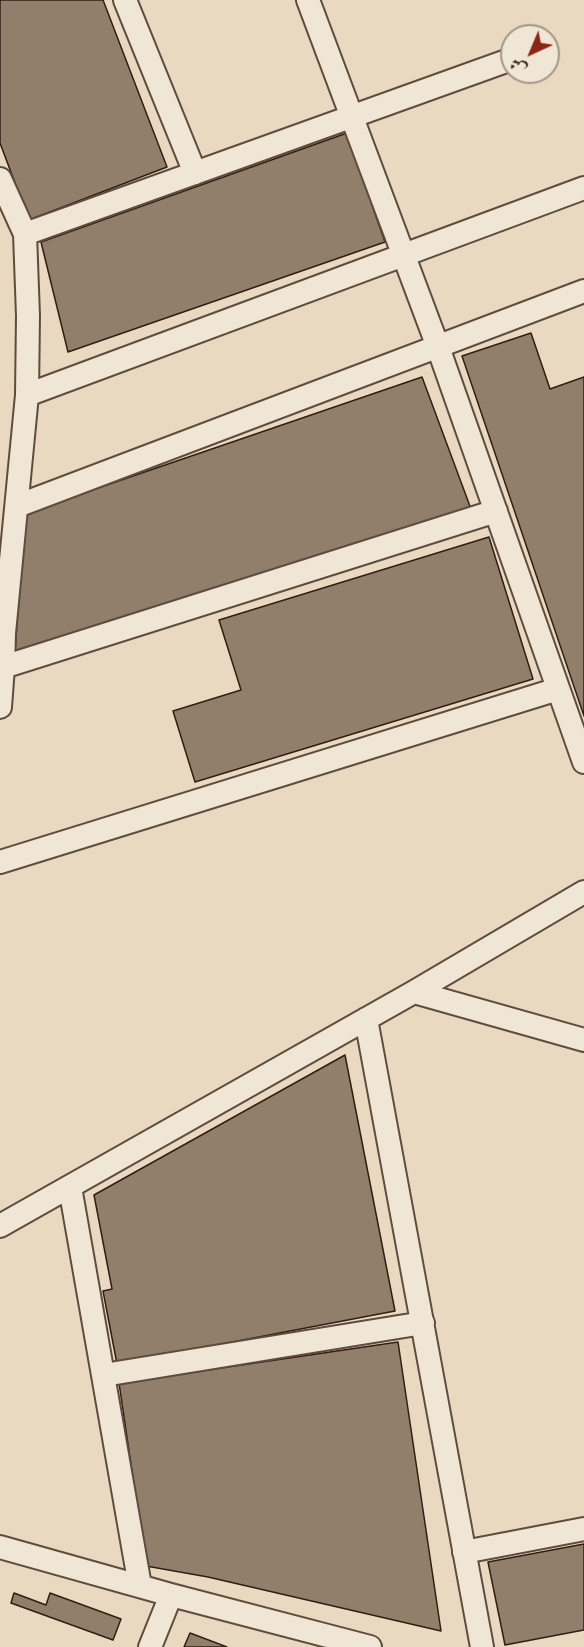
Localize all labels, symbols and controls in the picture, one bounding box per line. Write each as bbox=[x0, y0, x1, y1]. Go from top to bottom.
north arrow bbox=[500, 24, 560, 84]
text: ش bbox=[506, 53, 532, 78]

